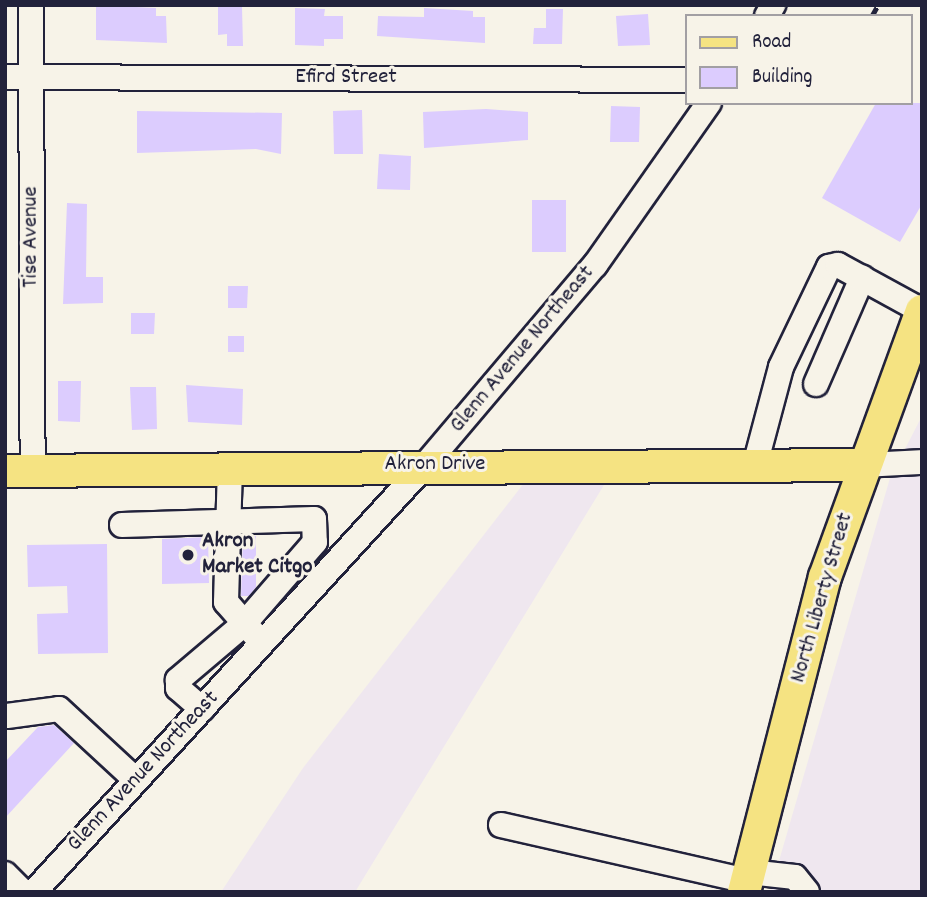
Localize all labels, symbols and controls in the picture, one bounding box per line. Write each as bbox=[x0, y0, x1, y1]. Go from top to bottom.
legend bbox=[685, 14, 913, 105]
text: Road bbox=[752, 28, 791, 58]
text: Building bbox=[752, 63, 812, 93]
street label: Efird Street bbox=[295, 64, 397, 92]
street label: Tise Avenue bbox=[18, 186, 46, 288]
street label: Glenn Avenue Northeast bbox=[445, 261, 601, 439]
street label: Akron Drive bbox=[385, 451, 485, 479]
street label: North Liberty Street bbox=[786, 510, 860, 686]
place label: Akron Market Citgo bbox=[202, 528, 312, 582]
marker: Akron Market Citgo bbox=[180, 547, 196, 563]
street label: Glenn Avenue Northeast bbox=[62, 686, 226, 858]

